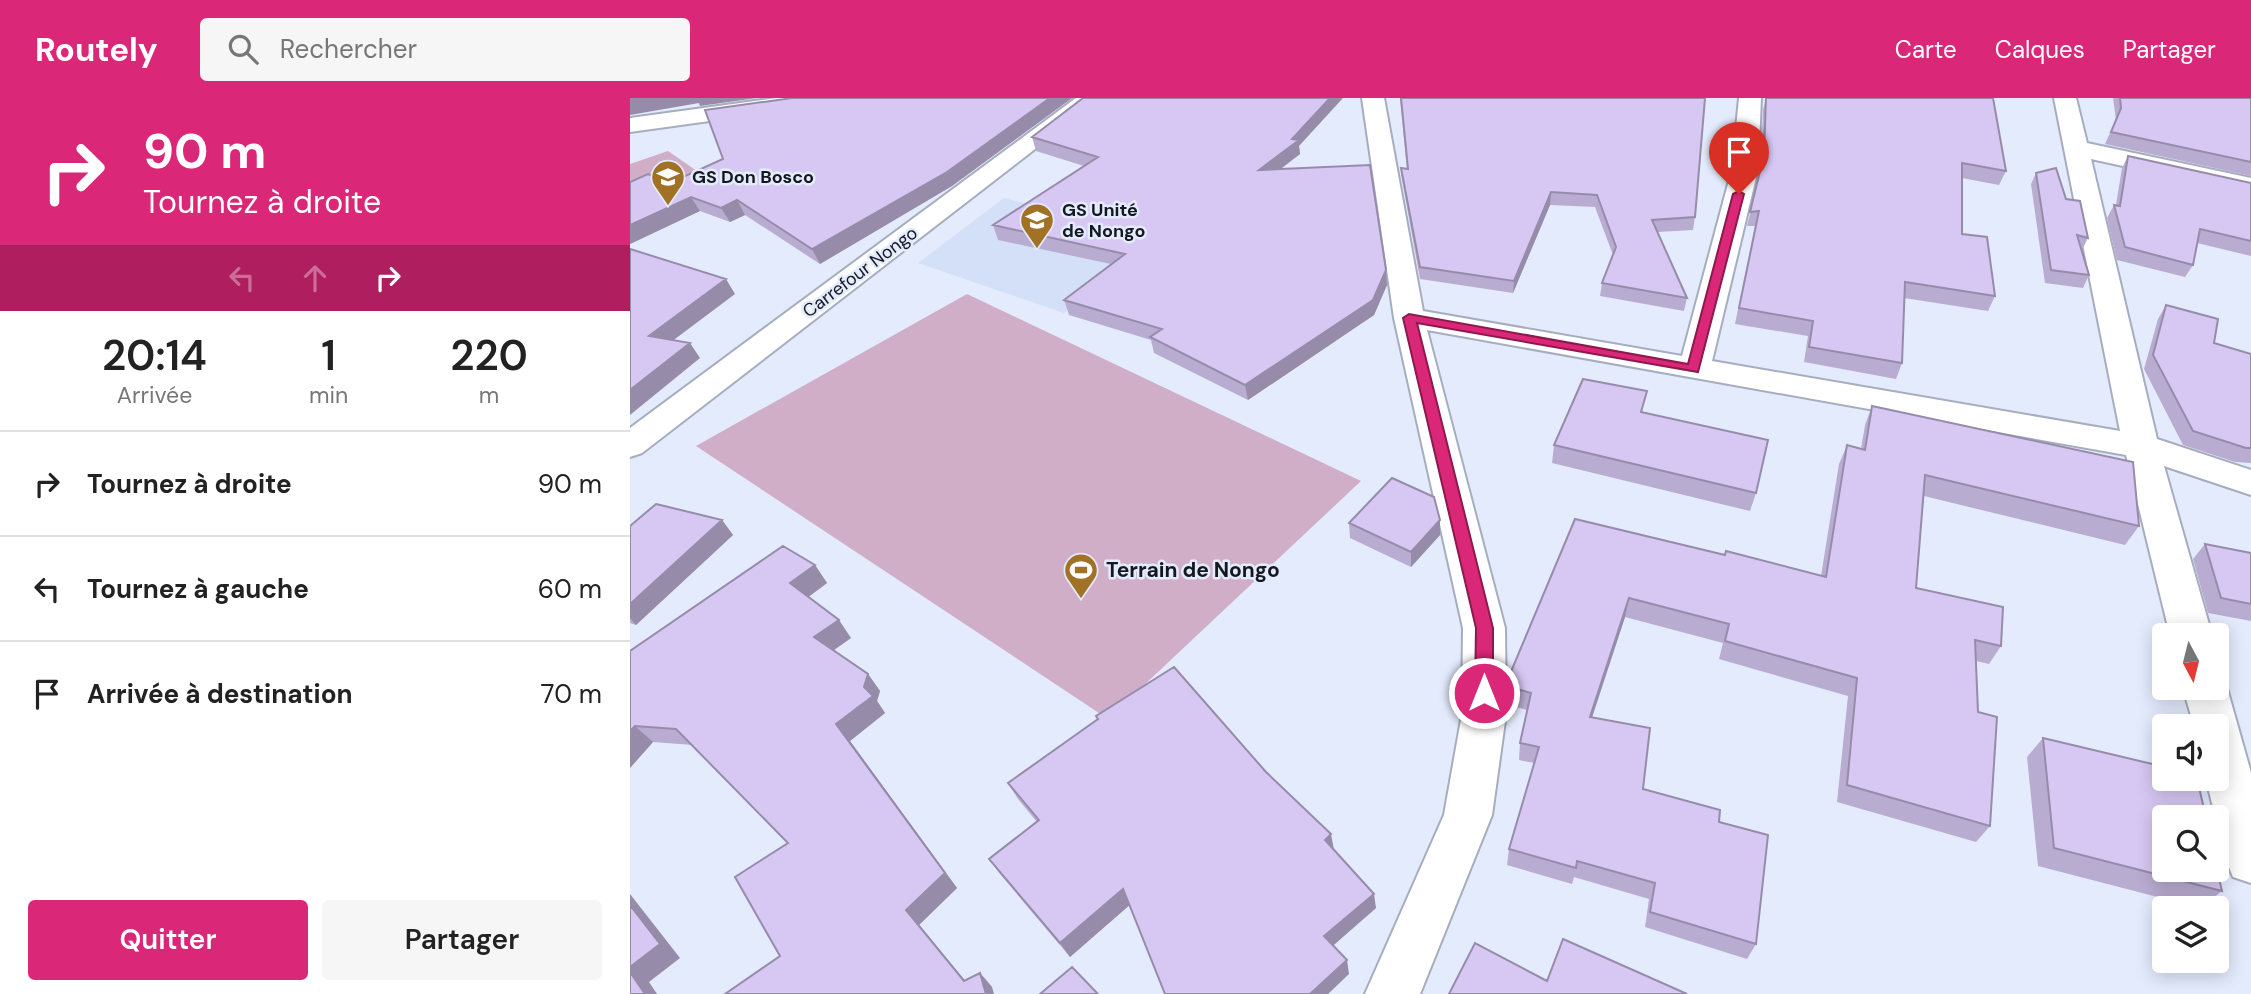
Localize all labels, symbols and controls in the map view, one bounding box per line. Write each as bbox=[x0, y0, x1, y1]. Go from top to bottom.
search box bbox=[200, 18, 690, 81]
text: Routely bbox=[35, 28, 158, 71]
icon: search bbox=[224, 30, 262, 68]
text: Rechercher bbox=[280, 32, 417, 66]
text: Carte bbox=[1895, 34, 1957, 65]
text: Calques bbox=[1995, 34, 2085, 65]
text: Partager bbox=[2123, 34, 2216, 65]
text: 90 m bbox=[143, 119, 266, 183]
pin bbox=[1709, 122, 1769, 194]
icon: right bbox=[28, 126, 119, 217]
icon: arrive bbox=[1720, 133, 1758, 171]
school or university icon: GS Don Bosco bbox=[649, 158, 687, 207]
place label: GS Don Bosco bbox=[692, 165, 814, 189]
text: Tournez à droite bbox=[143, 181, 381, 223]
place label: GS Unité de Nongo bbox=[1062, 198, 1145, 243]
school or university icon: GS Unité de Nongo bbox=[1018, 201, 1056, 250]
street label: Carrefour Nongo bbox=[798, 221, 922, 323]
icon: left bbox=[223, 259, 261, 297]
icon: ahead bbox=[296, 259, 334, 297]
icon: right bbox=[369, 259, 407, 297]
text: 20:14 bbox=[102, 328, 207, 383]
text: 1 bbox=[321, 328, 336, 383]
text: 220 bbox=[450, 328, 528, 383]
text: Arrivée bbox=[117, 380, 192, 410]
text: min bbox=[309, 380, 348, 410]
text: m bbox=[479, 380, 499, 410]
icon: right bbox=[28, 465, 66, 503]
text: Tournez à droite bbox=[87, 467, 292, 501]
text: 90 m bbox=[538, 467, 602, 501]
sports icon: Terrain de Nongo bbox=[1062, 551, 1100, 600]
place label: Terrain de Nongo bbox=[1106, 556, 1280, 584]
icon: left bbox=[28, 570, 66, 608]
text: Tournez à gauche bbox=[87, 572, 309, 606]
text: 60 m bbox=[538, 572, 602, 606]
north arrow bbox=[2152, 623, 2230, 700]
map controls bbox=[2152, 623, 2229, 973]
position arrow bbox=[1447, 656, 1521, 730]
icon: arrive bbox=[28, 675, 66, 713]
text: Arrivée à destination bbox=[87, 677, 353, 711]
text: 70 m bbox=[541, 677, 602, 711]
button: sound bbox=[2152, 714, 2229, 791]
button: search bbox=[2152, 805, 2229, 882]
button: layers bbox=[2152, 896, 2229, 973]
button: Quitter bbox=[28, 900, 308, 980]
button: Partager bbox=[322, 900, 602, 980]

